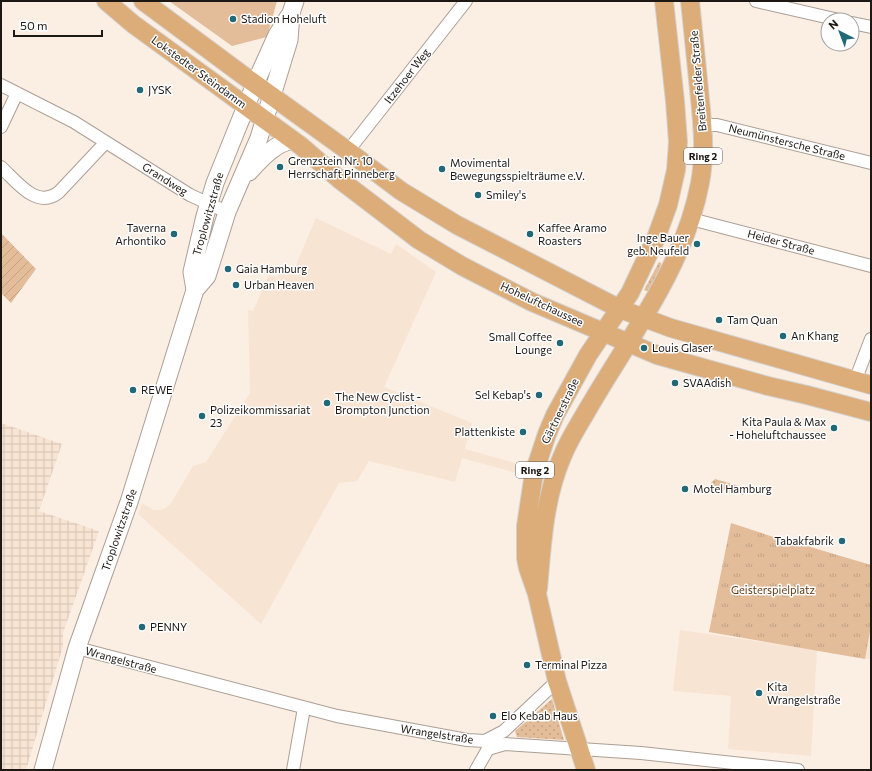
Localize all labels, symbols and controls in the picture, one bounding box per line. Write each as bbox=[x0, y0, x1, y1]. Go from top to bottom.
scale bar bbox=[14, 12, 102, 38]
place label: Stadion Hoheluft bbox=[241, 12, 327, 25]
north arrow bbox=[820, 12, 860, 52]
marker: Stadion Hoheluft bbox=[228, 14, 238, 24]
text: N bbox=[826, 17, 840, 32]
text: 50 m bbox=[20, 18, 48, 32]
street label: Breitenfelder Straße bbox=[687, 30, 708, 132]
street label: Lokstedter Steindamm bbox=[149, 33, 249, 110]
street label: Itzehoer Weg bbox=[381, 46, 432, 106]
place label: JYSK bbox=[148, 83, 173, 97]
marker: JYSK bbox=[135, 85, 145, 95]
street label: Neumünstersche Straße bbox=[727, 121, 847, 162]
road number: Ring 2 bbox=[684, 148, 722, 164]
place label: Grenzstein Nr. 10 Herrschaft Pinneberg bbox=[288, 154, 395, 180]
place label: Movimental Bewegungsspielträume e.V. bbox=[450, 156, 585, 182]
street label: Grandweg bbox=[140, 160, 190, 198]
marker: Grenzstein Nr. 10 Herrschaft Pinneberg bbox=[275, 162, 285, 172]
marker: Movimental Bewegungsspielträume e.V. bbox=[437, 164, 447, 174]
street label: Troplowitzstraße bbox=[189, 170, 226, 257]
place label: Smiley's bbox=[486, 188, 526, 201]
marker: Smiley's bbox=[473, 190, 483, 200]
place label: Taverna Arhontiko bbox=[115, 221, 166, 247]
place label: Kaffee Aramo Roasters bbox=[538, 221, 607, 247]
street label: Heider Straße bbox=[746, 226, 816, 257]
marker: Taverna Arhontiko bbox=[169, 229, 179, 239]
marker: Kaffee Aramo Roasters bbox=[525, 229, 535, 239]
place label: Inge Bauer geb. Neufeld bbox=[627, 231, 690, 257]
marker: Inge Bauer geb. Neufeld bbox=[692, 239, 702, 249]
place label: Gaia Hamburg bbox=[236, 262, 307, 275]
marker: Gaia Hamburg bbox=[223, 264, 233, 274]
place label: Urban Heaven bbox=[244, 278, 314, 291]
street label: Hoheluftchaussee bbox=[499, 279, 586, 329]
marker: Urban Heaven bbox=[231, 280, 241, 290]
place label: Tam Quan bbox=[727, 313, 778, 326]
marker: Tam Quan bbox=[714, 315, 724, 325]
place label: An Khang bbox=[791, 329, 839, 342]
place label: Small Coffee Lounge bbox=[489, 330, 552, 356]
marker: An Khang bbox=[778, 331, 788, 341]
marker: Small Coffee Lounge bbox=[555, 338, 565, 348]
place label: Louis Glaser bbox=[652, 341, 713, 354]
marker: Louis Glaser bbox=[639, 343, 649, 353]
street label: Gärtnerstraße bbox=[538, 376, 581, 446]
place label: SVAAdish bbox=[683, 376, 731, 389]
marker: SVAAdish bbox=[670, 378, 680, 388]
place label: REWE bbox=[141, 383, 173, 396]
marker: REWE bbox=[128, 385, 138, 395]
place label: Sel Kebap's bbox=[475, 388, 531, 401]
place label: The New Cyclist - Brompton Junction bbox=[335, 390, 430, 417]
marker: Sel Kebap's bbox=[534, 390, 544, 400]
marker: The New Cyclist - Brompton Junction bbox=[322, 398, 332, 408]
place label: Polizeikommissariat 23 bbox=[210, 403, 311, 429]
marker: Polizeikommissariat 23 bbox=[197, 411, 207, 421]
place label: Kita Paula & Max - Hoheluftchaussee bbox=[729, 415, 826, 441]
marker: Kita Paula & Max - Hoheluftchaussee bbox=[829, 423, 839, 433]
place label: Plattenkiste bbox=[455, 425, 515, 438]
marker: Plattenkiste bbox=[518, 427, 528, 437]
road number: Ring 2 bbox=[516, 462, 554, 478]
place label: Motel Hamburg bbox=[693, 482, 772, 495]
marker: Motel Hamburg bbox=[680, 484, 690, 494]
street label: Troplowitzstraße bbox=[98, 487, 139, 573]
place label: Tabakfabrik bbox=[774, 534, 834, 547]
marker: Tabakfabrik bbox=[837, 536, 847, 546]
park label: Geisterspielplatz bbox=[731, 583, 816, 596]
place label: PENNY bbox=[150, 620, 187, 633]
marker: PENNY bbox=[137, 622, 147, 632]
street label: Wrangelstraße bbox=[84, 644, 158, 675]
place label: Terminal Pizza bbox=[535, 658, 607, 671]
marker: Terminal Pizza bbox=[522, 660, 532, 670]
place label: Kita Wrangelstraße bbox=[767, 680, 841, 706]
marker: Kita Wrangelstraße bbox=[754, 688, 764, 698]
place label: Elo Kebab Haus bbox=[501, 709, 578, 722]
marker: Elo Kebab Haus bbox=[488, 711, 498, 721]
street label: Wrangelstraße bbox=[400, 721, 475, 746]

